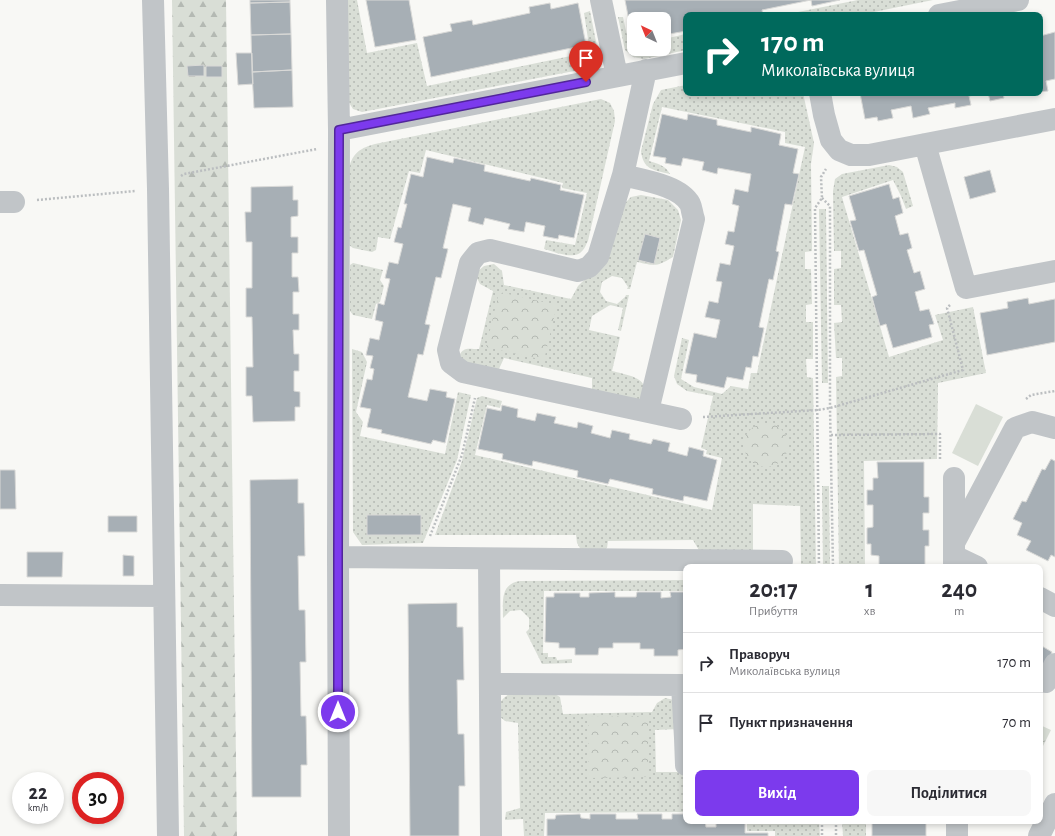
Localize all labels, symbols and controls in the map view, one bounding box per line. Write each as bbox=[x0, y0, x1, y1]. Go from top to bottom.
north arrow bbox=[627, 12, 671, 56]
map controls bbox=[627, 12, 671, 56]
icon: right bbox=[695, 28, 747, 80]
text: 170 m bbox=[761, 29, 825, 57]
pin bbox=[569, 41, 603, 82]
icon: arrive bbox=[575, 47, 597, 69]
text: Миколаївська вулиця bbox=[761, 62, 915, 80]
text: 20:17 bbox=[749, 578, 798, 602]
text: 1 bbox=[865, 578, 874, 602]
text: 240 bbox=[941, 578, 977, 602]
text: Прибуття bbox=[749, 605, 798, 618]
text: хв bbox=[864, 605, 876, 618]
text: m bbox=[954, 605, 964, 618]
text: Праворуч bbox=[729, 647, 790, 662]
icon: right bbox=[695, 652, 717, 674]
text: 170 m bbox=[997, 655, 1031, 670]
text: Миколаївська вулиця bbox=[729, 665, 840, 678]
position arrow bbox=[317, 691, 359, 733]
icon: arrive bbox=[695, 712, 717, 734]
text: Пункт призначення bbox=[729, 715, 853, 730]
text: 70 m bbox=[1002, 715, 1031, 730]
button: Вихід bbox=[695, 770, 859, 816]
button: Поділитися bbox=[867, 770, 1031, 816]
speed limit sign: 30 bbox=[72, 772, 124, 824]
text: 22 bbox=[29, 783, 47, 803]
text: km/h bbox=[28, 803, 48, 813]

